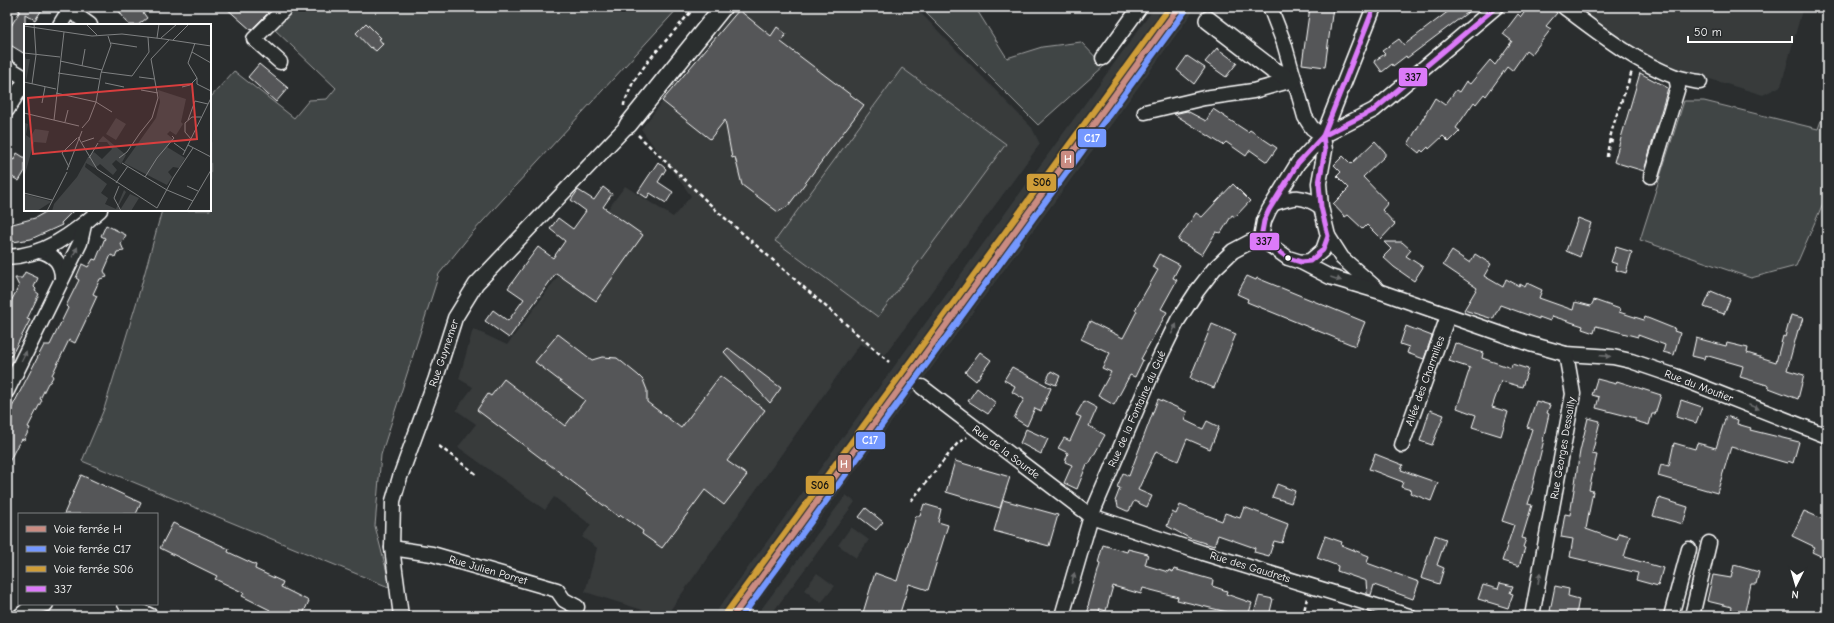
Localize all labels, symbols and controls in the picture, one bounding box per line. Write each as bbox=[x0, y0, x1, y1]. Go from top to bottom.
scale bar bbox=[1688, 18, 1792, 44]
inset map bbox=[24, 24, 211, 211]
text: 50 m bbox=[1694, 25, 1722, 39]
line badge: 337 bbox=[1398, 67, 1428, 87]
text: 337 bbox=[1405, 71, 1421, 84]
line badge: C17 bbox=[1077, 128, 1107, 148]
text: C17 bbox=[1084, 132, 1100, 145]
line badge: H bbox=[1060, 150, 1075, 169]
text: H bbox=[1064, 153, 1072, 166]
line badge: S06 bbox=[1026, 173, 1057, 192]
text: S06 bbox=[1033, 176, 1051, 189]
line badge: 337 bbox=[1249, 232, 1280, 251]
text: 337 bbox=[1256, 235, 1272, 248]
one-way arrow bbox=[72, 247, 79, 258]
unlabelled marker bbox=[1283, 253, 1293, 263]
one-way arrow bbox=[1330, 276, 1342, 282]
street label: Rue Guynemer bbox=[426, 317, 462, 388]
one-way arrow bbox=[1171, 323, 1177, 335]
street label: Allée des Charmilles bbox=[1403, 334, 1447, 428]
street label: Rue de la Fontaine du Gué bbox=[1105, 348, 1169, 469]
one-way arrow bbox=[21, 350, 27, 362]
one-way arrow bbox=[1599, 353, 1611, 360]
street label: Rue du Moutier bbox=[1663, 367, 1736, 405]
street label: Rue Georges Dessailly bbox=[1548, 396, 1578, 500]
one-way arrow bbox=[1749, 405, 1761, 411]
street label: Rue de la Sourde bbox=[970, 422, 1043, 482]
line badge: C17 bbox=[855, 431, 886, 450]
text: C17 bbox=[862, 434, 878, 447]
line badge: H bbox=[837, 454, 852, 473]
text: H bbox=[840, 458, 848, 471]
line badge: S06 bbox=[805, 475, 835, 495]
text: S06 bbox=[811, 479, 829, 492]
legend bbox=[18, 513, 158, 605]
text: Voie ferrée H bbox=[54, 522, 122, 536]
text: Voie ferrée C17 bbox=[54, 542, 131, 556]
street label: Rue des Gaudrets bbox=[1208, 549, 1292, 586]
street label: Rue Julien Porret bbox=[447, 553, 529, 588]
text: Voie ferrée S06 bbox=[54, 562, 134, 576]
north arrow bbox=[1776, 565, 1816, 605]
one-way arrow bbox=[1070, 572, 1076, 584]
one-way arrow bbox=[1536, 572, 1542, 584]
text: 337 bbox=[54, 582, 72, 596]
text: N bbox=[1791, 588, 1799, 601]

